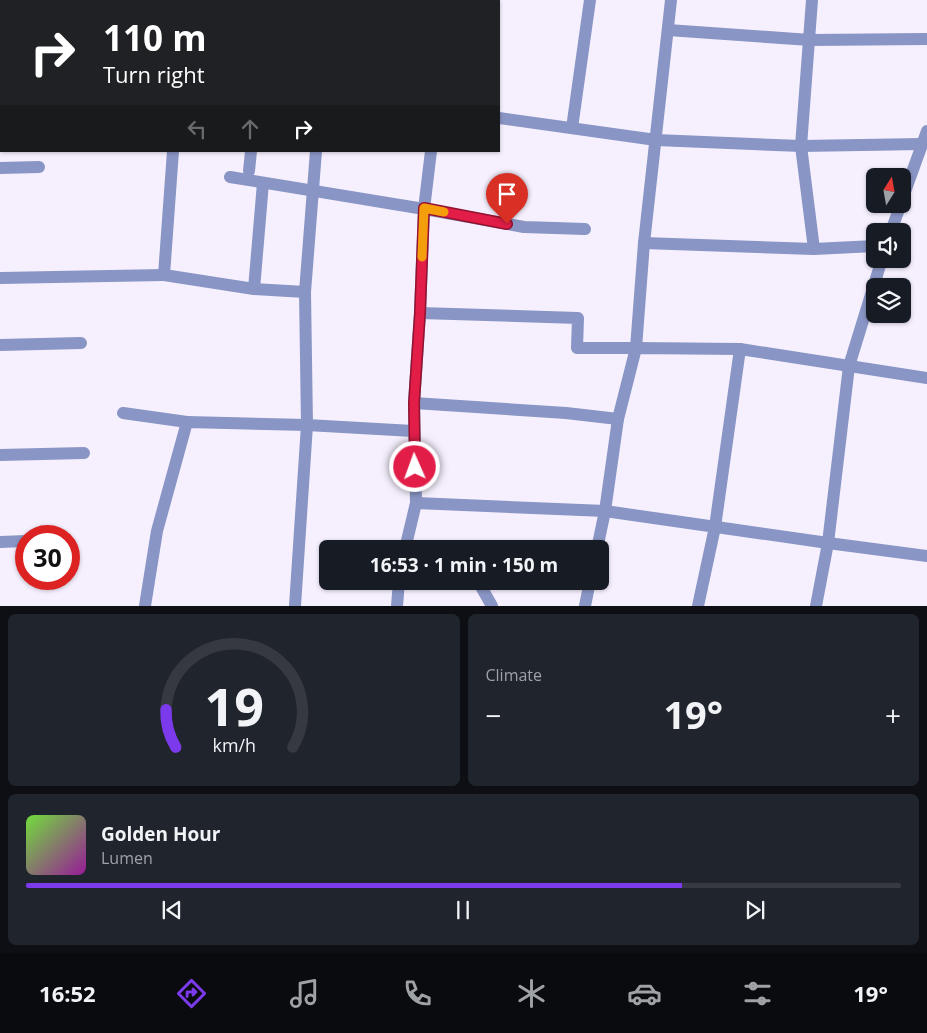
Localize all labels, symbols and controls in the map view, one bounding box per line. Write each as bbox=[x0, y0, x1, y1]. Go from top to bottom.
text: 110 m bbox=[103, 14, 207, 61]
icon: right bbox=[20, 20, 85, 85]
text: Turn right bbox=[103, 59, 205, 89]
icon: left bbox=[183, 115, 211, 143]
icon: ahead bbox=[236, 115, 264, 143]
icon: right bbox=[289, 115, 317, 143]
north arrow bbox=[866, 168, 911, 212]
map controls bbox=[866, 168, 911, 323]
pin bbox=[486, 173, 528, 224]
icon: arrive bbox=[493, 180, 521, 208]
button: sound bbox=[866, 223, 911, 268]
button: layers bbox=[866, 278, 911, 323]
position arrow bbox=[388, 440, 440, 492]
speed limit sign: 30 bbox=[15, 525, 80, 590]
text: 16:53 · 1 min · 150 m bbox=[370, 552, 558, 578]
text: Climate bbox=[486, 664, 542, 686]
text: 19 bbox=[204, 670, 263, 741]
text: 19° bbox=[663, 688, 723, 740]
text: − bbox=[486, 696, 502, 734]
text: + bbox=[885, 696, 901, 734]
text: km/h bbox=[212, 733, 255, 757]
text: Golden Hour bbox=[101, 821, 220, 847]
text: Lumen bbox=[101, 847, 153, 869]
icon: previous bbox=[158, 896, 186, 924]
icon: pause bbox=[449, 896, 477, 924]
icon: next bbox=[741, 896, 769, 924]
icon: directions bbox=[174, 976, 209, 1011]
icon: music bbox=[287, 976, 322, 1011]
icon: phone bbox=[400, 976, 435, 1011]
icon: climate bbox=[514, 976, 549, 1011]
icon: car bbox=[627, 976, 662, 1011]
icon: filters bbox=[740, 976, 775, 1011]
text: 16:52 bbox=[39, 978, 96, 1008]
text: 19° bbox=[853, 978, 888, 1008]

